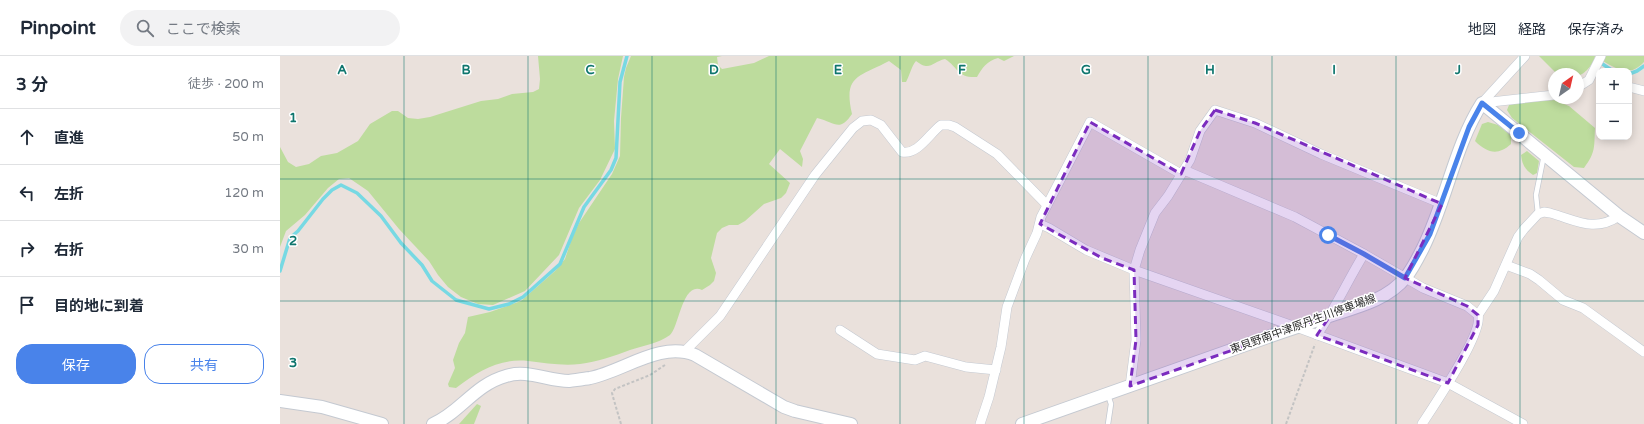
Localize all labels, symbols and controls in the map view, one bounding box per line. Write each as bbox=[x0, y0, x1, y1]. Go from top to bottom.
search box bbox=[120, 10, 400, 46]
text: Pinpoint bbox=[20, 17, 96, 39]
icon: search bbox=[134, 17, 156, 39]
text: ここで検索 bbox=[166, 20, 241, 38]
text: 地図 bbox=[1468, 21, 1496, 38]
text: 経路 bbox=[1518, 21, 1546, 38]
text: 保存済み bbox=[1568, 21, 1624, 38]
text: A bbox=[337, 62, 347, 78]
text: B bbox=[461, 62, 471, 78]
text: C bbox=[585, 62, 595, 78]
text: D bbox=[709, 62, 719, 78]
text: E bbox=[834, 62, 842, 78]
text: F bbox=[958, 62, 966, 78]
text: G bbox=[1081, 62, 1091, 78]
text: H bbox=[1205, 62, 1215, 78]
text: I bbox=[1332, 62, 1336, 78]
text: J bbox=[1454, 62, 1461, 78]
north arrow bbox=[1548, 68, 1584, 104]
map controls bbox=[1596, 68, 1632, 140]
button: + bbox=[1596, 68, 1632, 104]
text: 3 分 bbox=[16, 74, 48, 95]
text: 徒歩 · 200 m bbox=[188, 76, 264, 92]
button: − bbox=[1596, 104, 1632, 140]
text: 1 bbox=[289, 110, 297, 126]
route end bbox=[1510, 124, 1528, 142]
icon: ahead bbox=[16, 126, 38, 148]
text: 直進 bbox=[54, 129, 84, 147]
text: 50 m bbox=[232, 129, 264, 145]
icon: left bbox=[16, 182, 38, 204]
text: 左折 bbox=[54, 185, 84, 203]
text: 120 m bbox=[224, 185, 264, 201]
route start bbox=[1319, 226, 1337, 244]
text: 2 bbox=[289, 233, 297, 249]
icon: right bbox=[16, 238, 38, 260]
text: 右折 bbox=[54, 241, 84, 259]
text: 30 m bbox=[232, 241, 264, 257]
street label: 東貝野南中津原丹生川停車場線 bbox=[1228, 292, 1378, 356]
icon: arrive bbox=[16, 294, 38, 316]
text: 目的地に到着 bbox=[54, 297, 144, 315]
button: 保存 bbox=[16, 344, 136, 384]
button: 共有 bbox=[144, 344, 264, 384]
text: 3 bbox=[289, 355, 297, 371]

